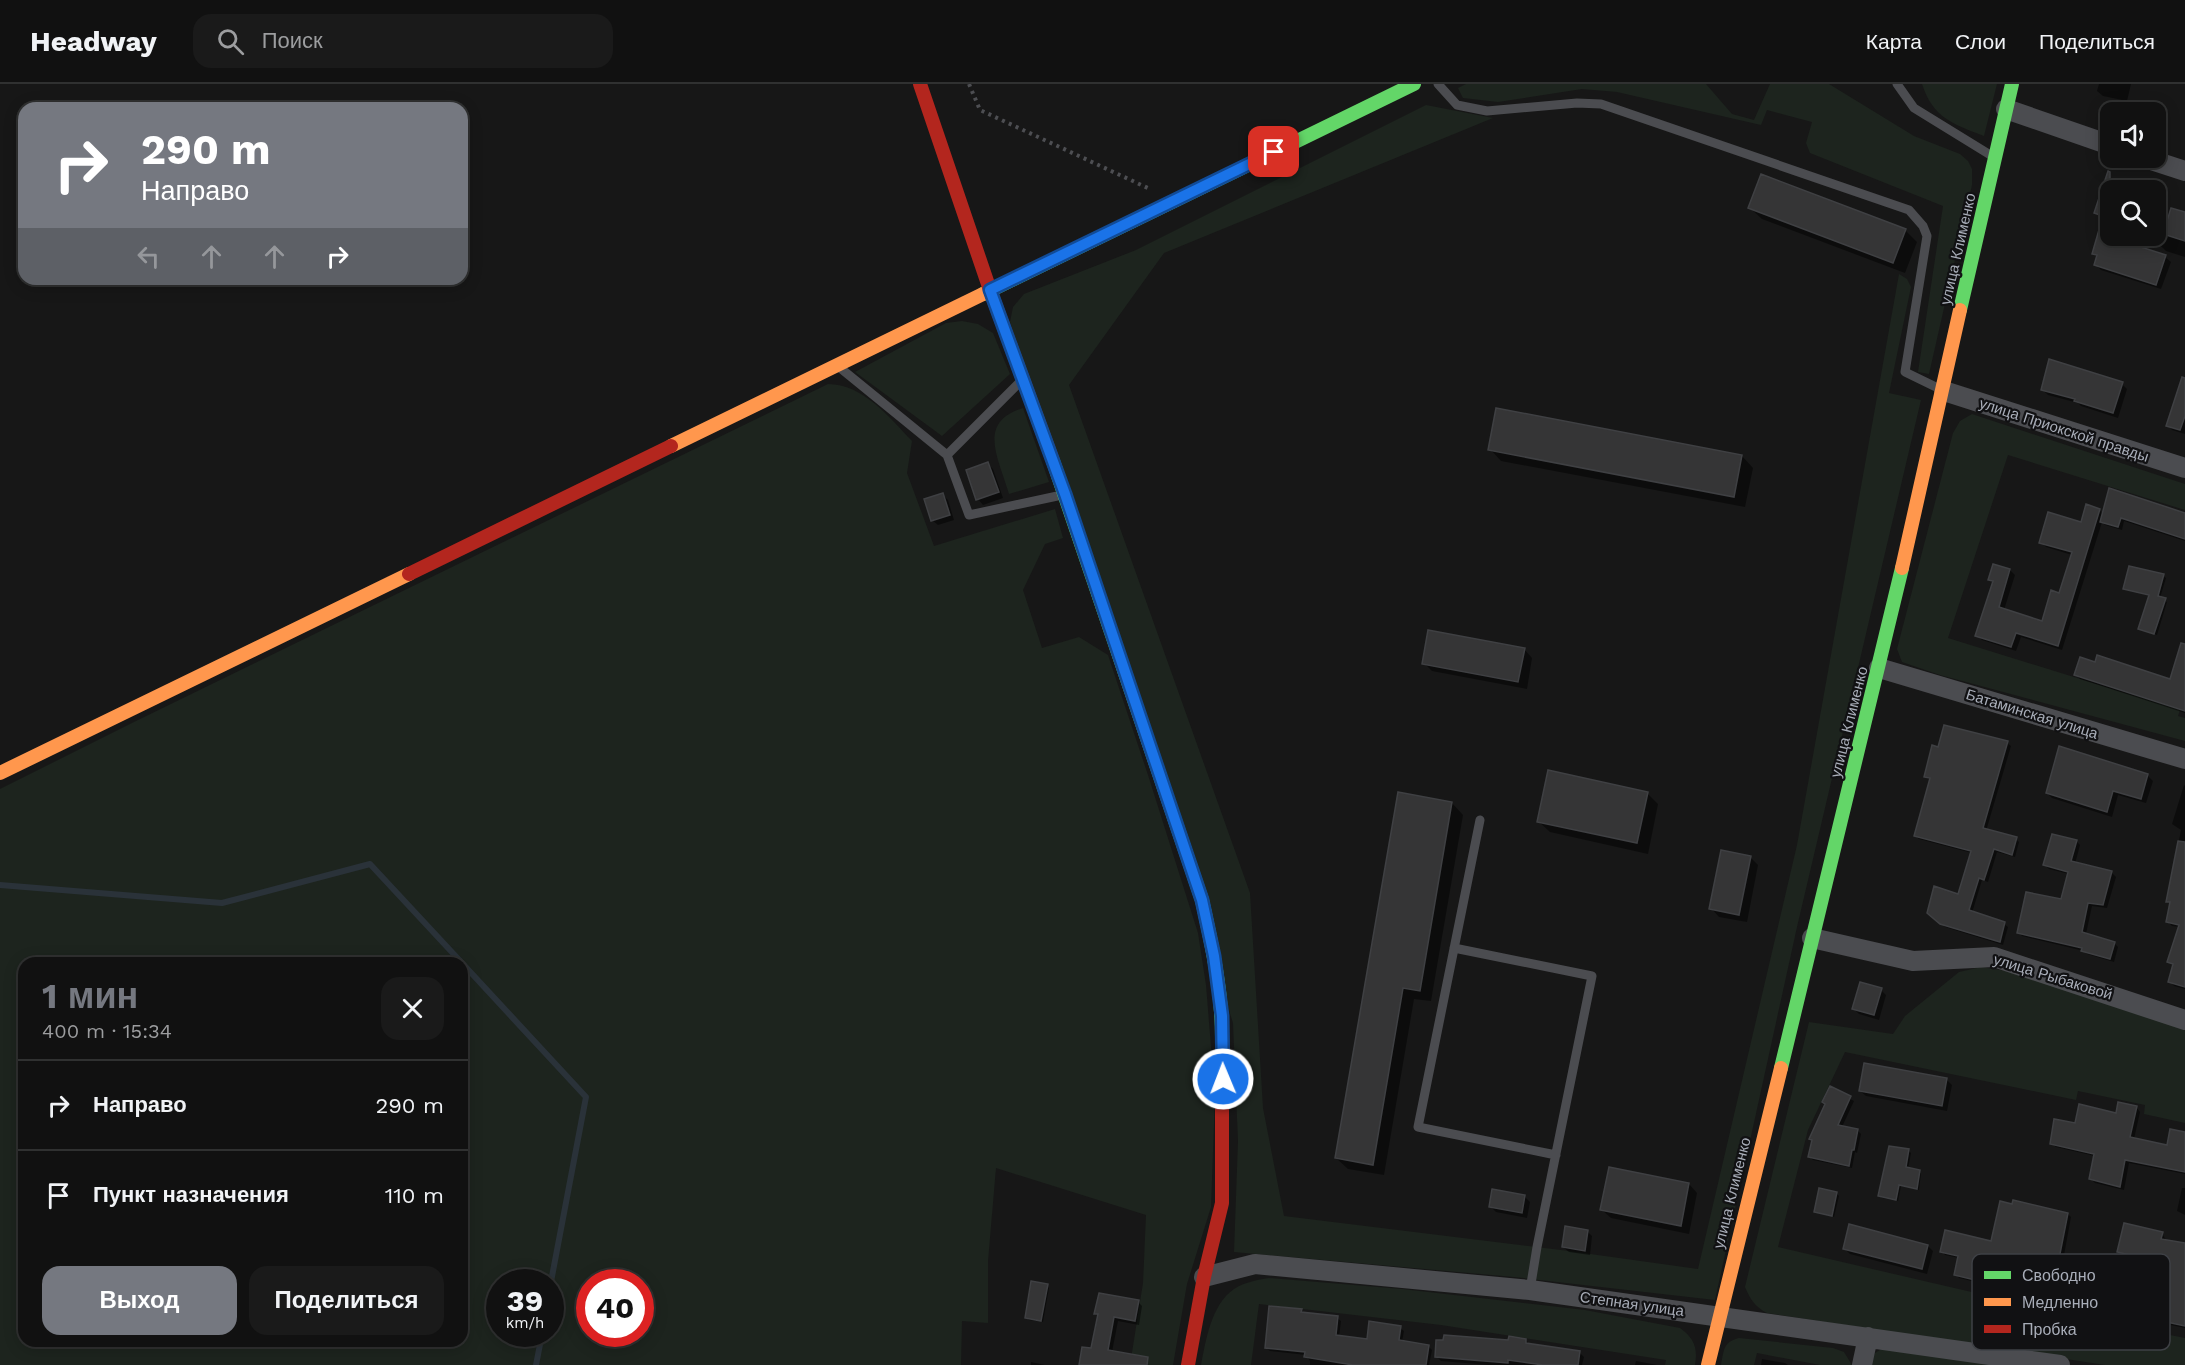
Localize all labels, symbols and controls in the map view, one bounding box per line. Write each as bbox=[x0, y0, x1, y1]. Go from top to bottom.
search box bbox=[193, 14, 613, 68]
text: Headway bbox=[30, 25, 157, 58]
icon: search bbox=[214, 25, 247, 58]
text: Поиск bbox=[262, 28, 323, 53]
text: Карта bbox=[1866, 29, 1922, 54]
text: Слои bbox=[1955, 29, 2006, 54]
text: Поделиться bbox=[2039, 29, 2155, 54]
map controls bbox=[2100, 102, 2166, 246]
button: sound bbox=[2100, 102, 2166, 168]
text: 290 m bbox=[141, 125, 271, 174]
icon: right bbox=[42, 126, 120, 204]
pin bbox=[1248, 126, 1299, 177]
icon: arrive bbox=[1257, 135, 1290, 168]
text: Направо bbox=[141, 175, 249, 207]
button: search bbox=[2100, 180, 2166, 246]
street label: улица Клименко bbox=[1936, 191, 1980, 307]
icon: left bbox=[132, 240, 165, 273]
icon: ahead bbox=[195, 240, 228, 273]
icon: ahead bbox=[258, 240, 291, 273]
icon: right bbox=[321, 240, 354, 273]
street label: улица Приокской правды bbox=[1977, 394, 2151, 466]
street label: улица Клименко bbox=[1826, 664, 1872, 780]
street label: Батаминская улица bbox=[1964, 685, 2101, 743]
street label: улица Рыбаковой bbox=[1991, 950, 2115, 1004]
text: 1 мин bbox=[42, 975, 138, 1017]
button: close bbox=[381, 977, 444, 1040]
text: 400 m · 15:34 bbox=[42, 1019, 172, 1043]
position arrow bbox=[1191, 1047, 1255, 1111]
icon: right bbox=[42, 1089, 75, 1122]
text: Направо bbox=[93, 1092, 187, 1117]
text: 290 m bbox=[375, 1093, 444, 1118]
street label: улица Клименко bbox=[1709, 1135, 1755, 1251]
icon: arrive bbox=[42, 1179, 75, 1212]
text: Пункт назначения bbox=[93, 1182, 289, 1207]
text: 110 m bbox=[385, 1183, 444, 1208]
legend bbox=[1972, 1254, 2170, 1350]
button: Выход bbox=[42, 1266, 237, 1335]
button: Поделиться bbox=[249, 1266, 444, 1335]
text: Свободно bbox=[2022, 1266, 2096, 1285]
speed limit sign: 40 bbox=[576, 1269, 654, 1347]
text: 39 bbox=[507, 1283, 543, 1318]
street label: Степная улица bbox=[1579, 1288, 1686, 1320]
text: Медленно bbox=[2022, 1293, 2098, 1312]
text: km/h bbox=[506, 1314, 544, 1332]
text: Пробка bbox=[2022, 1320, 2077, 1339]

